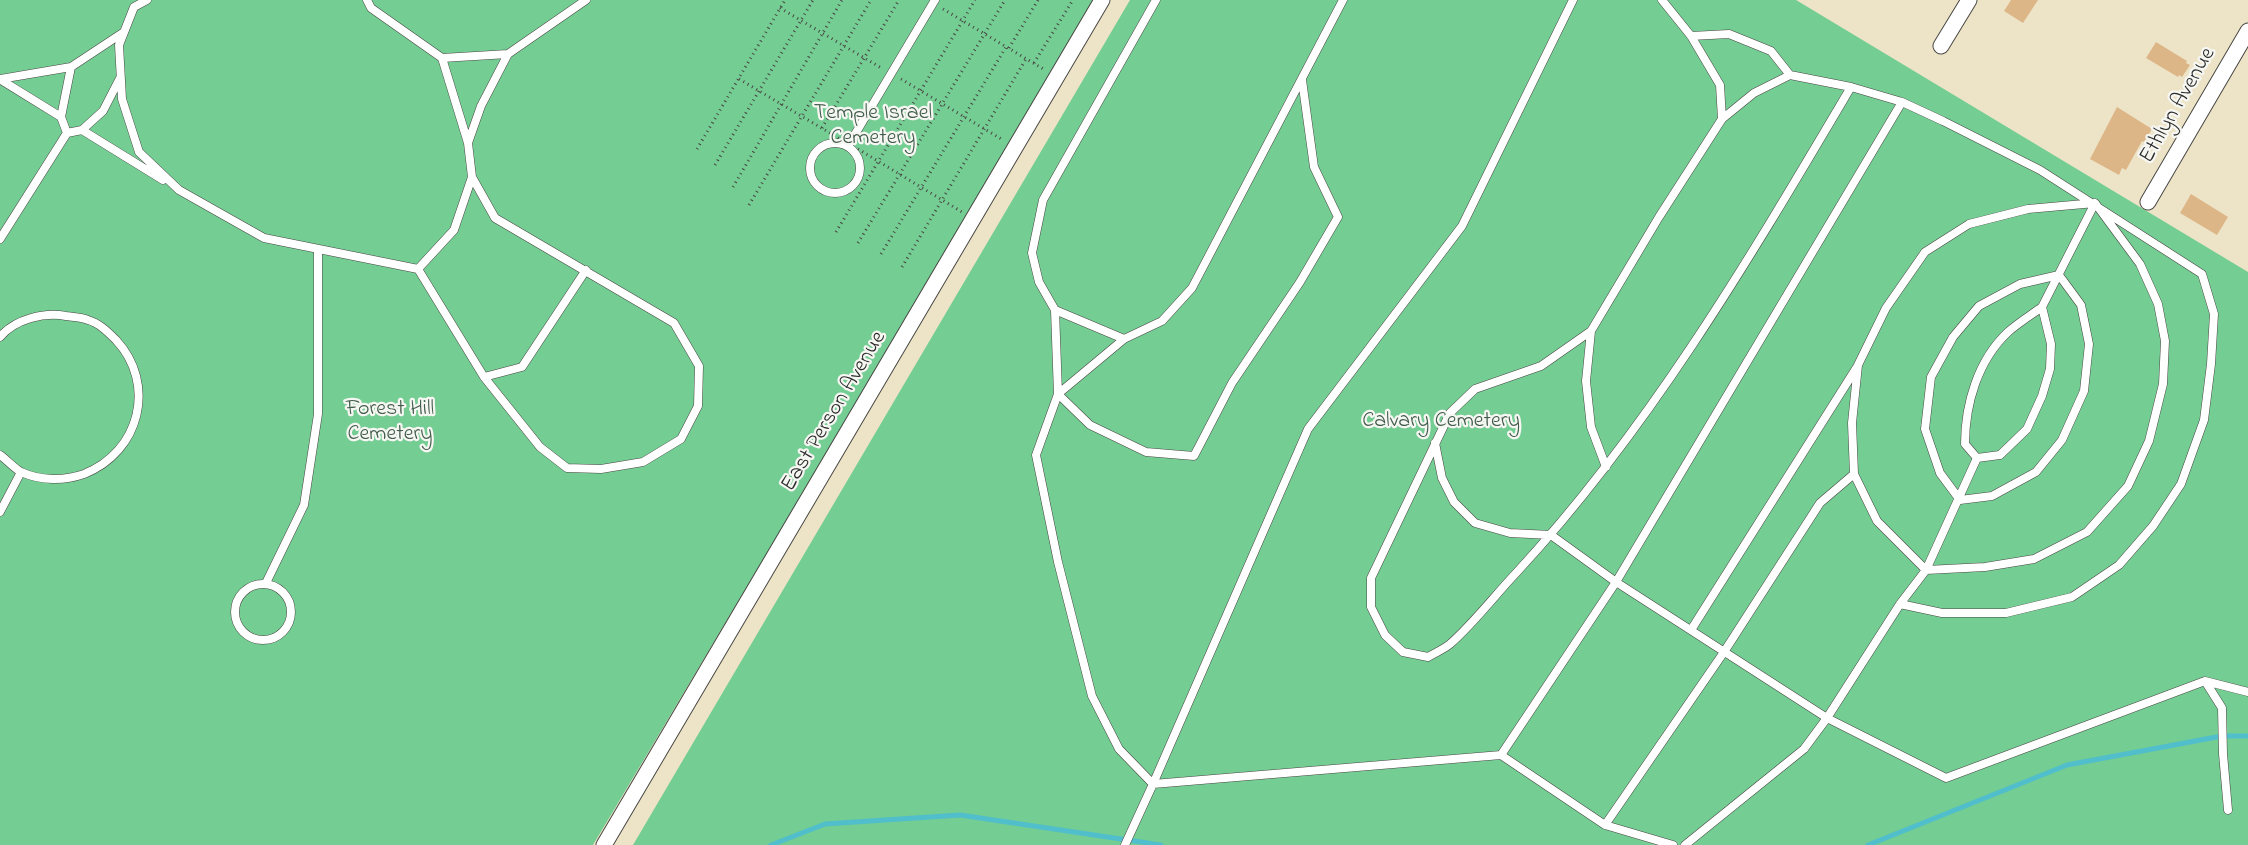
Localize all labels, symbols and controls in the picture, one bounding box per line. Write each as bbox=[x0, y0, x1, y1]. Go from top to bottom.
street label: Ethlyn Avenue bbox=[2135, 43, 2223, 169]
park label: Temple Israel Cemetery bbox=[814, 101, 932, 152]
street label: East Person Avenue bbox=[777, 327, 893, 497]
park label: Forest Hill Cemetery bbox=[346, 397, 434, 448]
park label: Calvary Cemetery bbox=[1362, 409, 1520, 435]

